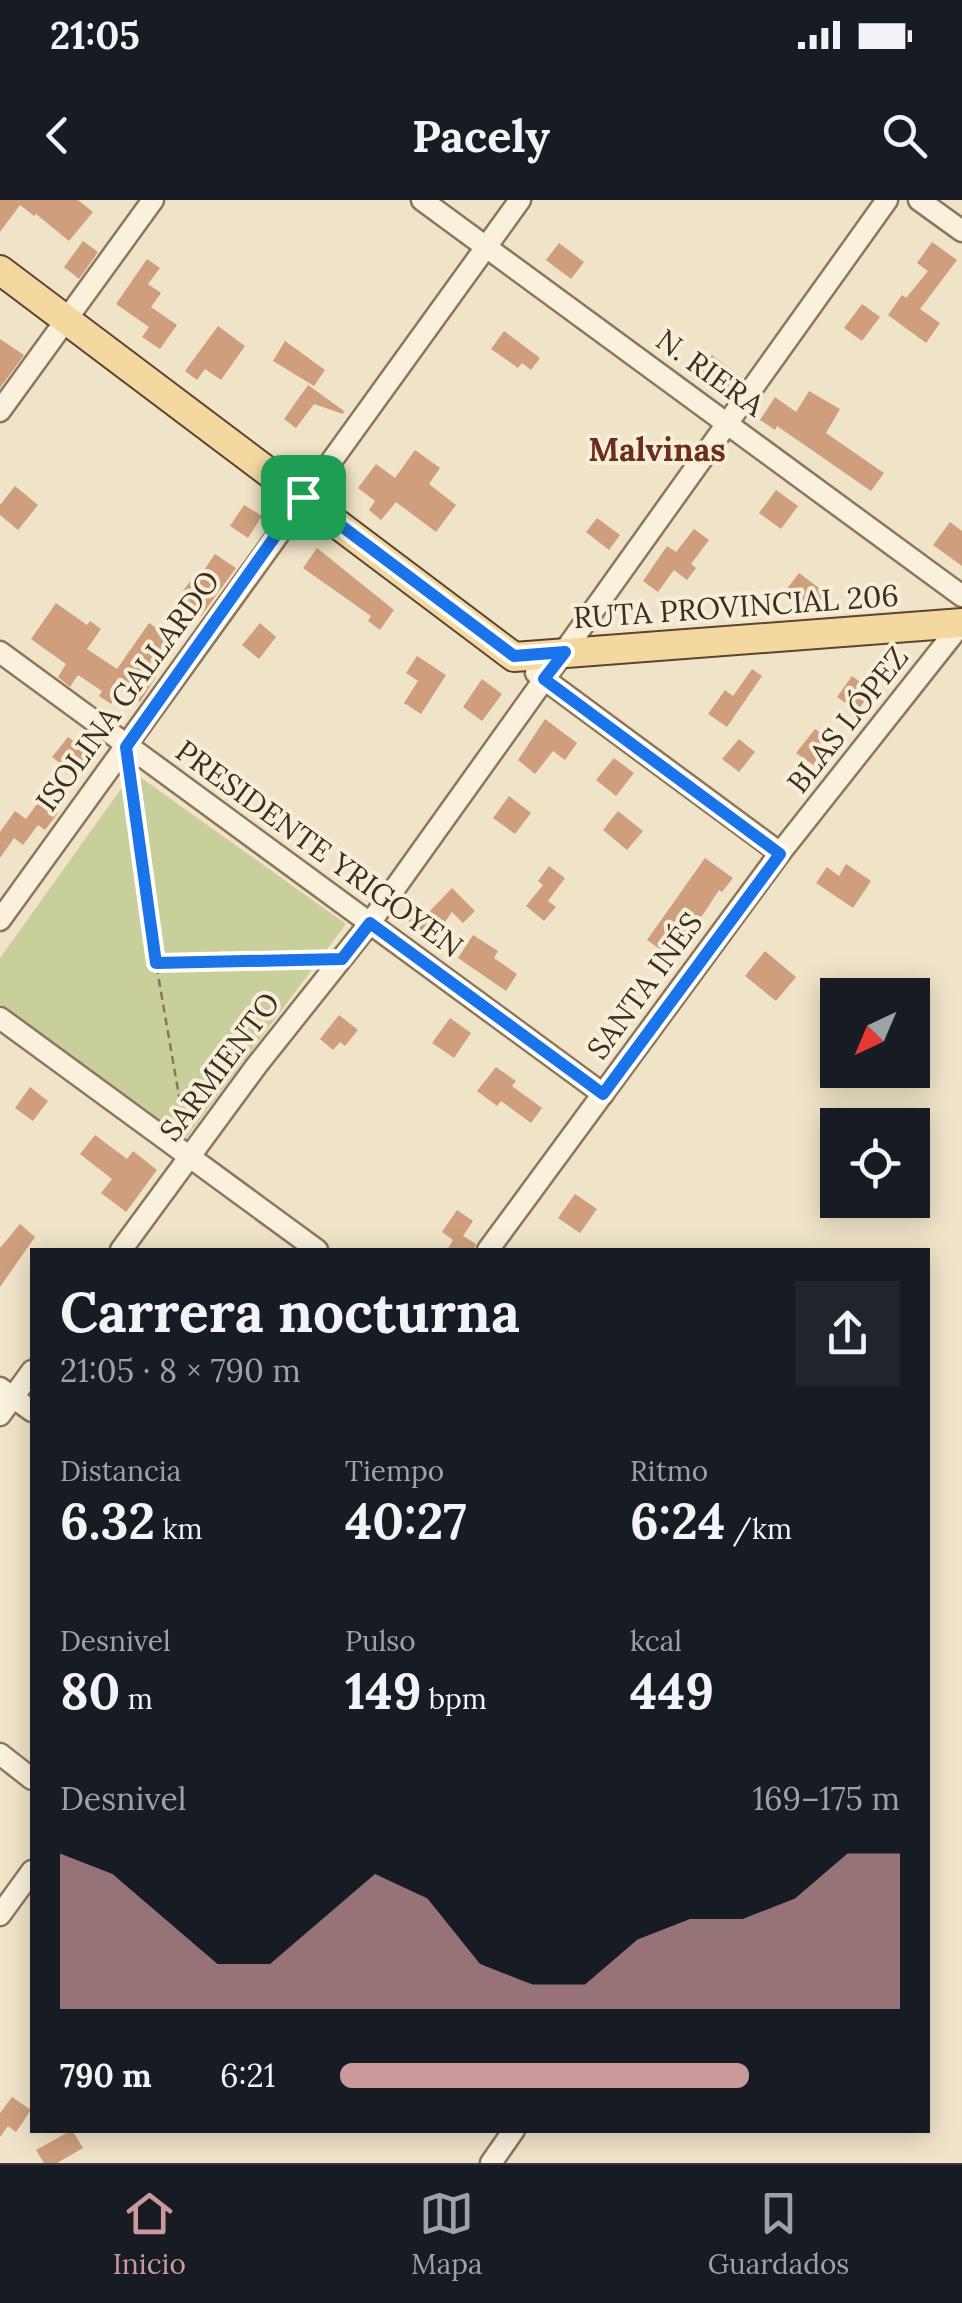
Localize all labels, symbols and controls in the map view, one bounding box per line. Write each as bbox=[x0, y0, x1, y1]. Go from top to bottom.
text: 21:05 bbox=[50, 11, 140, 59]
text: Pacely bbox=[412, 107, 550, 164]
icon: back bbox=[30, 108, 85, 163]
icon: search bbox=[877, 108, 932, 163]
street label: N. RIERA bbox=[649, 320, 773, 425]
district label: Malvinas bbox=[588, 429, 726, 470]
pin bbox=[261, 455, 346, 540]
icon: arrive bbox=[276, 470, 331, 525]
street label: ISOLINA GALLARDO bbox=[27, 563, 227, 818]
street label: RUTA PROVINCIAL 206 bbox=[572, 576, 900, 636]
street label: BLAS LÓPEZ bbox=[778, 639, 916, 800]
street label: PRESIDENTE YRIGOYEN bbox=[169, 731, 471, 965]
street label: SANTA INÉS bbox=[578, 905, 710, 1066]
north arrow bbox=[820, 978, 930, 1088]
map controls bbox=[820, 978, 930, 1218]
street label: SARMIENTO bbox=[151, 984, 288, 1148]
button: locate bbox=[820, 1108, 930, 1218]
text: Carrera nocturna bbox=[60, 1277, 520, 1347]
button: share bbox=[795, 1281, 900, 1386]
text: 21:05 · 8 × 790 m bbox=[60, 1350, 301, 1391]
text: Distancia bbox=[60, 1453, 181, 1489]
text: Tiempo bbox=[345, 1453, 444, 1489]
text: Ritmo bbox=[630, 1453, 708, 1489]
text: 6.32 bbox=[60, 1489, 155, 1553]
text: 40:27 bbox=[345, 1489, 467, 1553]
text: 6:24 bbox=[630, 1489, 725, 1553]
text: km bbox=[155, 1511, 203, 1547]
text: /km bbox=[725, 1511, 792, 1547]
text: Desnivel bbox=[60, 1623, 171, 1659]
text: Pulso bbox=[345, 1623, 416, 1659]
text: kcal bbox=[630, 1623, 682, 1659]
text: 80 bbox=[60, 1659, 120, 1723]
text: 149 bbox=[345, 1659, 421, 1723]
text: 449 bbox=[630, 1659, 714, 1723]
text: m bbox=[120, 1681, 153, 1717]
text: bpm bbox=[421, 1681, 487, 1717]
text: Desnivel bbox=[60, 1778, 186, 1819]
text: 169–175 m bbox=[752, 1778, 900, 1819]
text: 790 m bbox=[60, 2055, 152, 2096]
text: 6:21 bbox=[220, 2055, 275, 2096]
tab: Inicio bbox=[113, 2186, 186, 2282]
tab: Mapa bbox=[411, 2186, 482, 2282]
tab: Guardados bbox=[708, 2186, 849, 2282]

